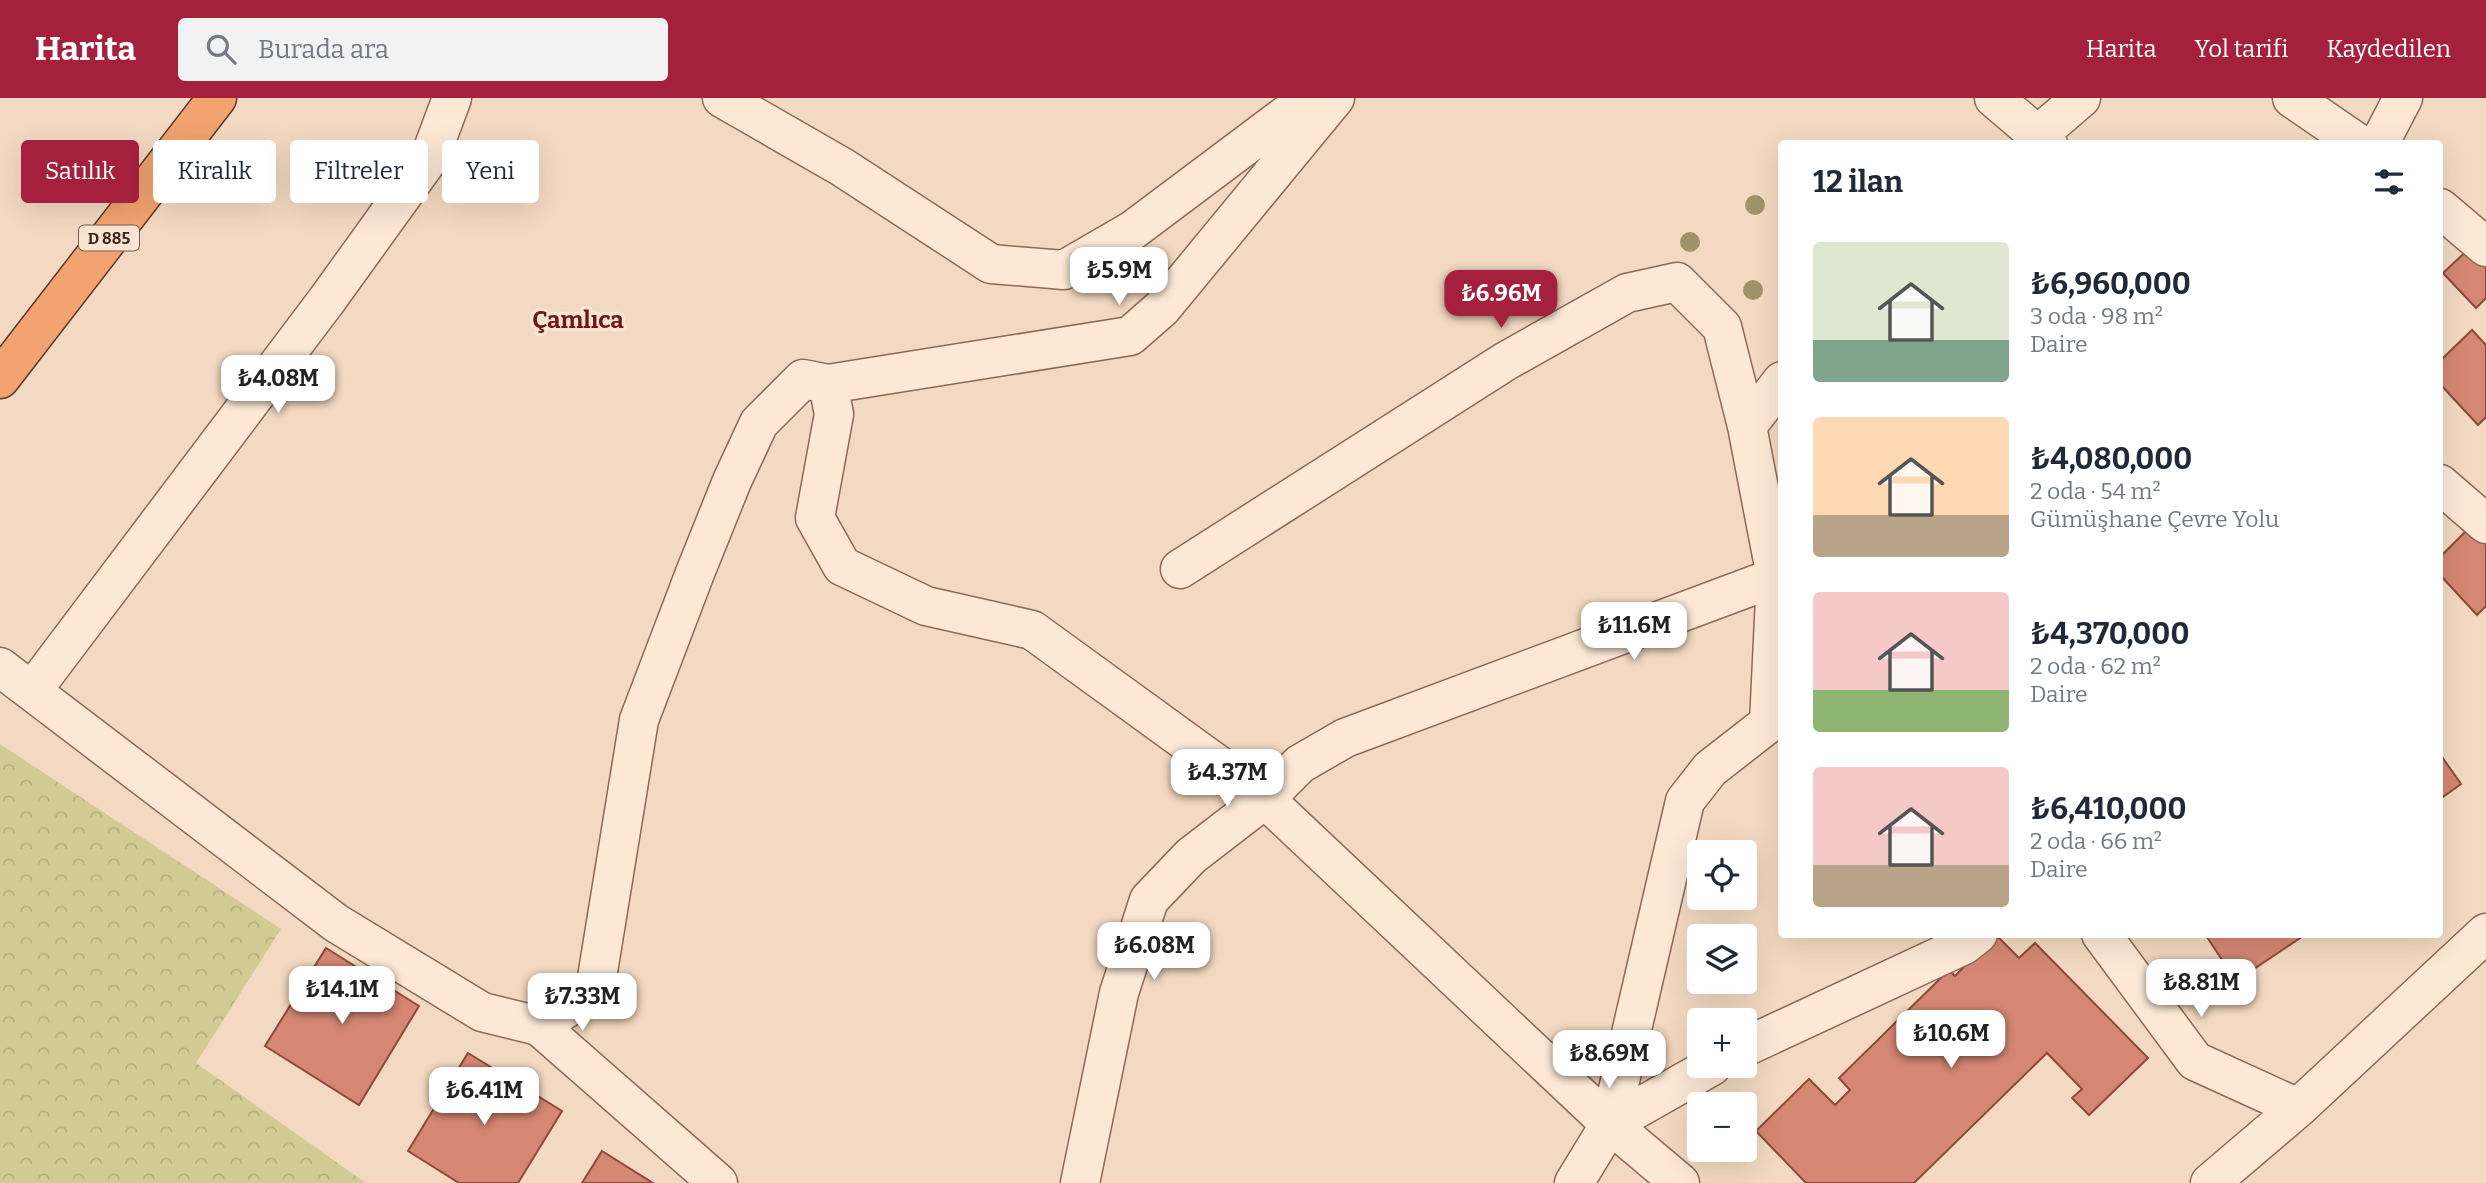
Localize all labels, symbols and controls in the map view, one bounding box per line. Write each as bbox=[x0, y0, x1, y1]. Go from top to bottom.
search box bbox=[178, 18, 668, 81]
text: Harita bbox=[35, 29, 136, 69]
icon: search bbox=[202, 30, 240, 68]
text: Burada ara bbox=[258, 34, 389, 65]
text: Harita bbox=[2086, 35, 2157, 63]
text: Yol tarifi bbox=[2195, 35, 2288, 63]
text: Kaydedilen bbox=[2326, 35, 2451, 63]
chip: Satılık bbox=[21, 140, 139, 203]
chip: Kiralık bbox=[153, 140, 276, 203]
chip: Filtreler bbox=[290, 140, 428, 203]
chip: Yeni bbox=[442, 140, 539, 203]
icon: filters bbox=[2370, 163, 2408, 201]
text: 12 ilan bbox=[1813, 164, 1903, 200]
road number: D 885 bbox=[79, 226, 139, 250]
pin: ₺5.9M bbox=[1070, 248, 1168, 307]
text: ₺5.9M bbox=[1086, 256, 1152, 284]
text: ₺6,960,000 bbox=[2030, 266, 2191, 302]
icon: home bbox=[1869, 270, 1953, 354]
pin: ₺6.96M bbox=[1444, 271, 1558, 330]
text: ₺6.96M bbox=[1460, 279, 1542, 307]
text: 3 oda · 98 m² bbox=[2030, 302, 2163, 330]
district label: Çamlıca bbox=[532, 306, 624, 334]
text: Daire bbox=[2030, 330, 2088, 358]
pin: ₺4.08M bbox=[221, 356, 335, 415]
text: ₺4.08M bbox=[237, 364, 319, 392]
text: ₺4,080,000 bbox=[2030, 441, 2192, 477]
icon: home bbox=[1869, 445, 1953, 529]
text: 2 oda · 54 m² bbox=[2030, 477, 2161, 505]
text: Gümüşhane Çevre Yolu bbox=[2030, 505, 2279, 533]
pin: ₺11.6M bbox=[1577, 602, 1691, 662]
text: ₺11.6M bbox=[1597, 611, 1671, 639]
text: ₺4,370,000 bbox=[2030, 616, 2189, 652]
icon: home bbox=[1869, 620, 1953, 704]
text: 2 oda · 62 m² bbox=[2030, 652, 2161, 680]
text: Daire bbox=[2030, 680, 2088, 708]
pin: ₺4.37M bbox=[1170, 750, 1284, 809]
text: ₺4.37M bbox=[1187, 758, 1267, 786]
text: ₺6,410,000 bbox=[2030, 791, 2187, 827]
icon: home bbox=[1869, 795, 1953, 879]
text: 2 oda · 66 m² bbox=[2030, 827, 2162, 855]
map controls bbox=[1687, 840, 1757, 1162]
button: locate bbox=[1687, 840, 1757, 910]
text: Daire bbox=[2030, 855, 2088, 883]
pin: ₺6.08M bbox=[1097, 922, 1211, 982]
button: layers bbox=[1687, 924, 1757, 994]
text: ₺6.08M bbox=[1113, 931, 1195, 959]
pin: ₺8.81M bbox=[2144, 960, 2258, 1019]
pin: ₺14.1M bbox=[285, 967, 399, 1026]
text: ₺8.81M bbox=[2162, 968, 2240, 996]
pin: ₺7.33M bbox=[525, 974, 639, 1033]
text: ₺14.1M bbox=[305, 975, 379, 1003]
text: ₺7.33M bbox=[544, 982, 620, 1010]
button: + bbox=[1687, 1008, 1757, 1078]
pin: ₺10.6M bbox=[1894, 1010, 2008, 1070]
text: ₺10.6M bbox=[1912, 1019, 1990, 1047]
pin: ₺8.69M bbox=[1552, 1030, 1666, 1090]
text: ₺8.69M bbox=[1569, 1039, 1649, 1067]
pin: ₺6.41M bbox=[427, 1068, 541, 1127]
text: ₺6.41M bbox=[445, 1076, 523, 1104]
button: − bbox=[1687, 1092, 1757, 1162]

